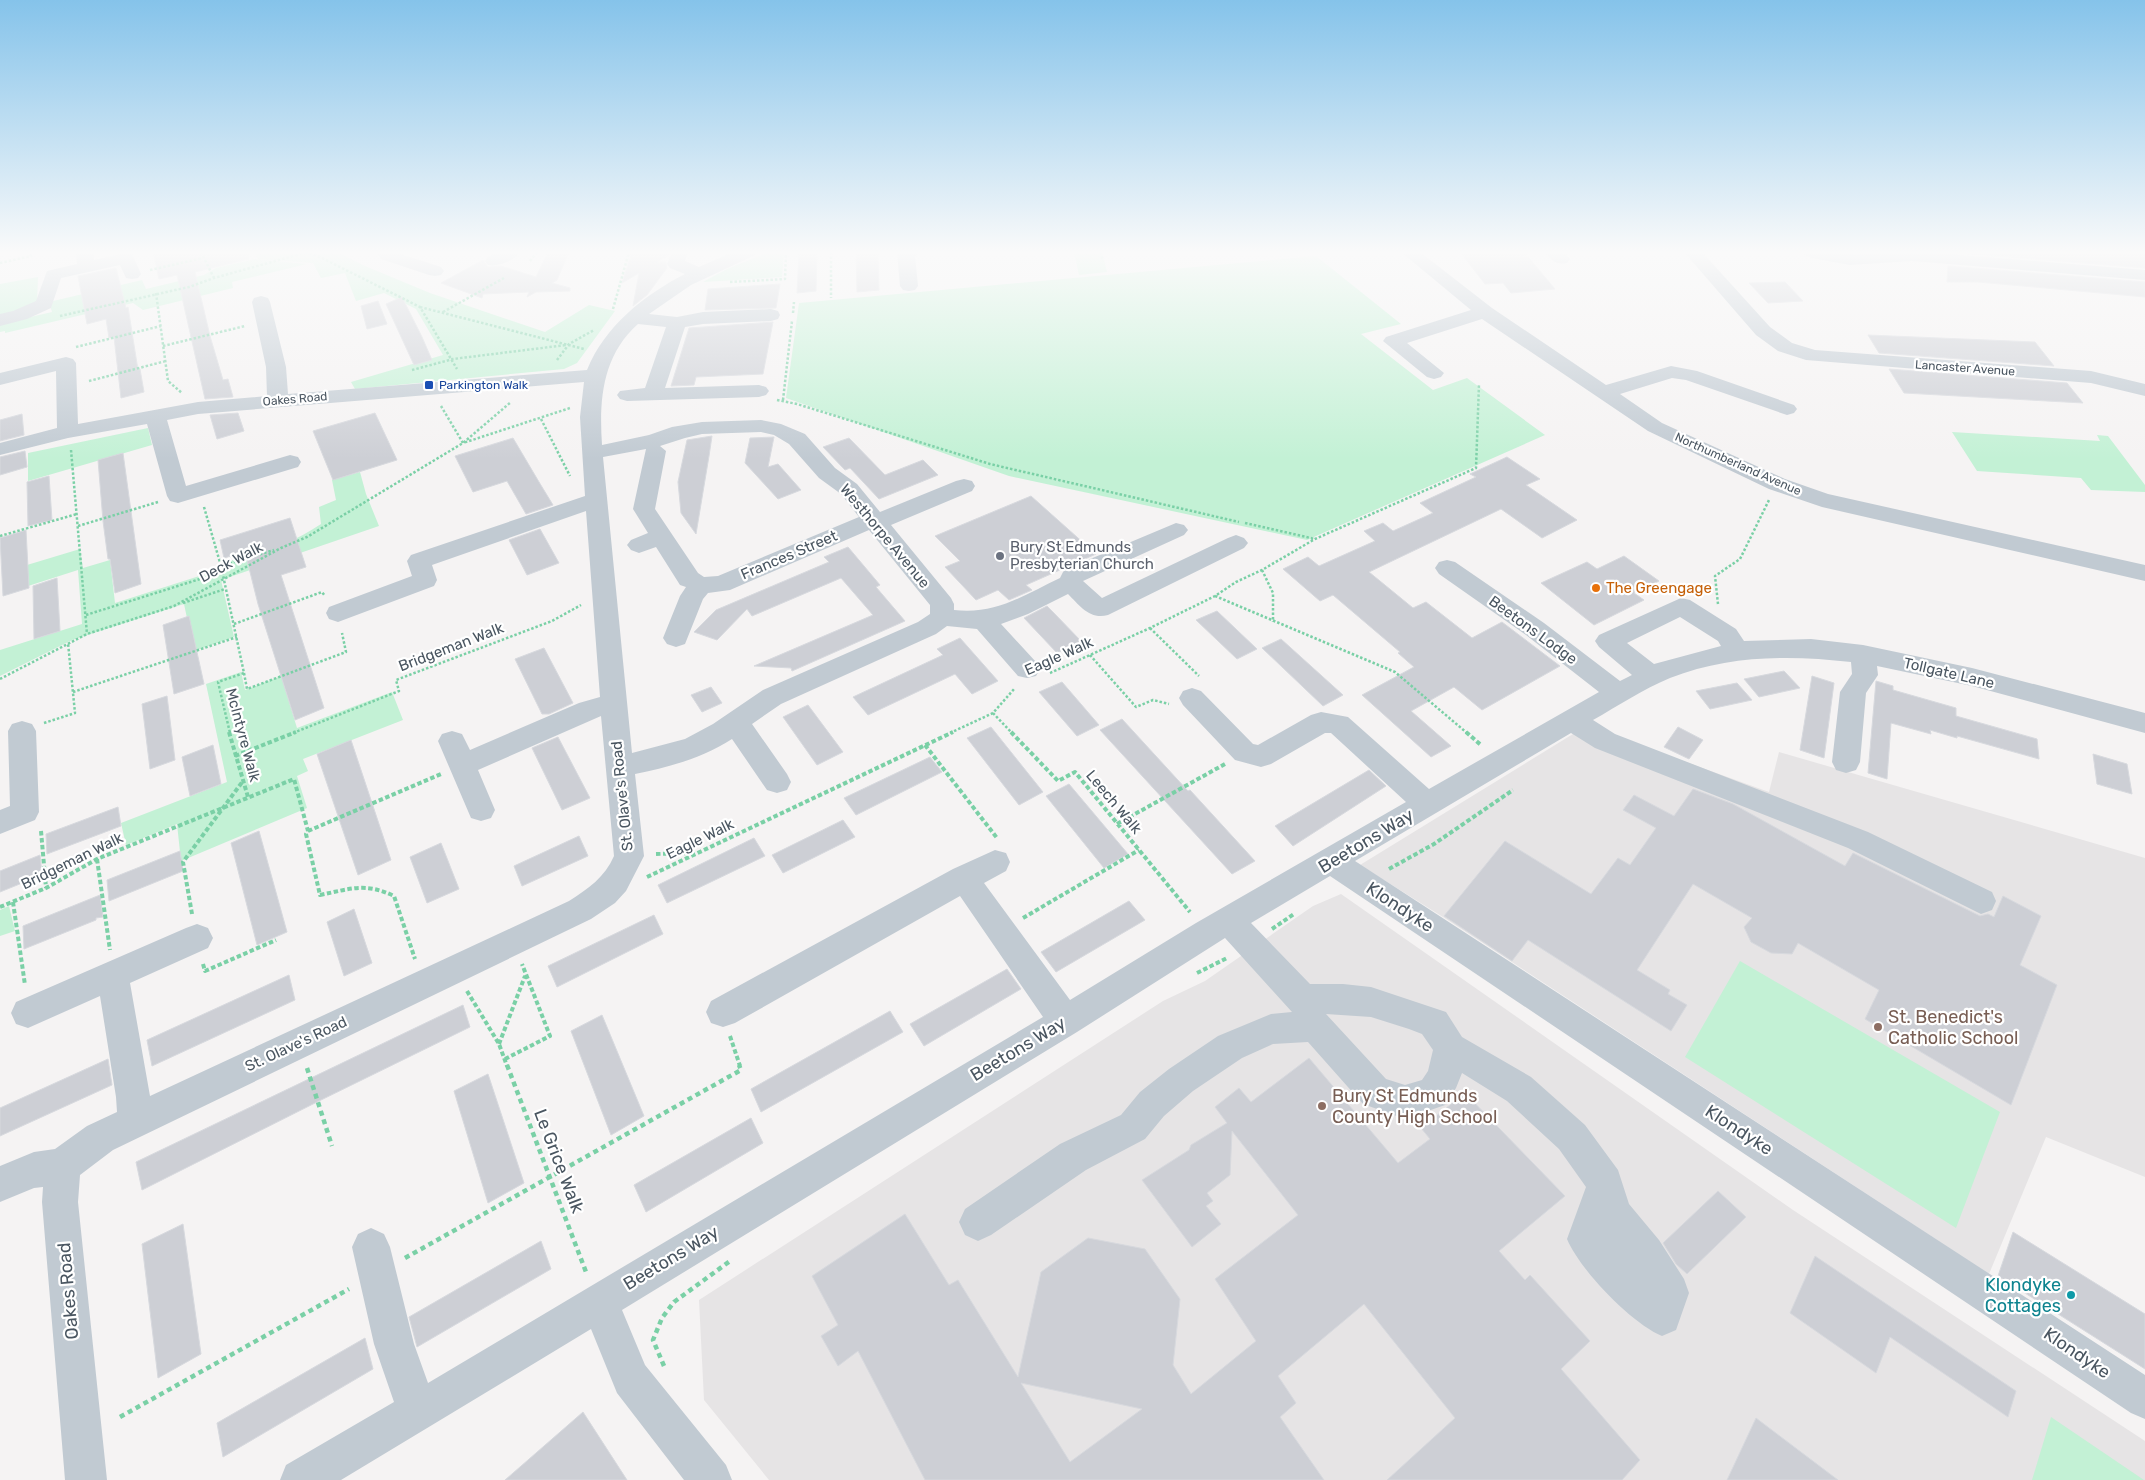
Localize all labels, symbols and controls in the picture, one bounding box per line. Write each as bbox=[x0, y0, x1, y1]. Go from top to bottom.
street label: Lancaster Avenue bbox=[1914, 358, 2016, 379]
place label: Parkington Walk bbox=[439, 378, 529, 392]
marker: Parkington Walk bbox=[423, 379, 435, 391]
street label: Oakes Road bbox=[262, 389, 328, 409]
street label: Northumberland Avenue bbox=[1673, 430, 1804, 498]
street label: Westhorpe Avenue bbox=[836, 480, 934, 592]
street label: Frances Street bbox=[738, 527, 840, 583]
street label: Deck Walk bbox=[196, 538, 266, 586]
place label: Bury St Edmunds Presbyterian Church bbox=[1010, 538, 1154, 573]
marker: Bury St Edmunds Presbyterian Church bbox=[994, 550, 1006, 562]
place label: The Greengage bbox=[1606, 579, 1712, 597]
marker: The Greengage bbox=[1590, 582, 1602, 594]
street label: Beetons Lodge bbox=[1485, 592, 1581, 668]
street label: Bridgeman Walk bbox=[396, 619, 506, 675]
street label: Eagle Walk bbox=[1022, 633, 1096, 679]
street label: Tollgate Lane bbox=[1902, 654, 1996, 692]
street label: McIntyre Walk bbox=[222, 686, 264, 784]
street label: St. Olave's Road bbox=[607, 740, 637, 852]
street label: Leech Walk bbox=[1082, 767, 1146, 838]
street label: Beetons Way bbox=[1314, 804, 1418, 878]
street label: Eagle Walk bbox=[663, 815, 737, 863]
street label: Bridgeman Walk bbox=[18, 828, 126, 893]
street label: Klondyke bbox=[1362, 877, 1438, 937]
place label: St. Benedict's Catholic School bbox=[1888, 1006, 2018, 1049]
street label: Beetons Way bbox=[966, 1012, 1070, 1086]
street label: St. Olave's Road bbox=[242, 1013, 350, 1075]
marker: St. Benedict's Catholic School bbox=[1872, 1021, 1884, 1033]
place label: Bury St Edmunds County High School bbox=[1332, 1085, 1497, 1128]
marker: Bury St Edmunds County High School bbox=[1316, 1100, 1328, 1112]
street label: Klondyke bbox=[1701, 1100, 1777, 1160]
street label: Le Grice Walk bbox=[529, 1106, 589, 1217]
street label: Beetons Way bbox=[619, 1221, 723, 1295]
street label: Oakes Road bbox=[53, 1242, 83, 1340]
place label: Klondyke Cottages bbox=[1985, 1274, 2061, 1317]
marker: Klondyke Cottages bbox=[2065, 1289, 2077, 1301]
street label: Klondyke bbox=[2039, 1323, 2115, 1383]

